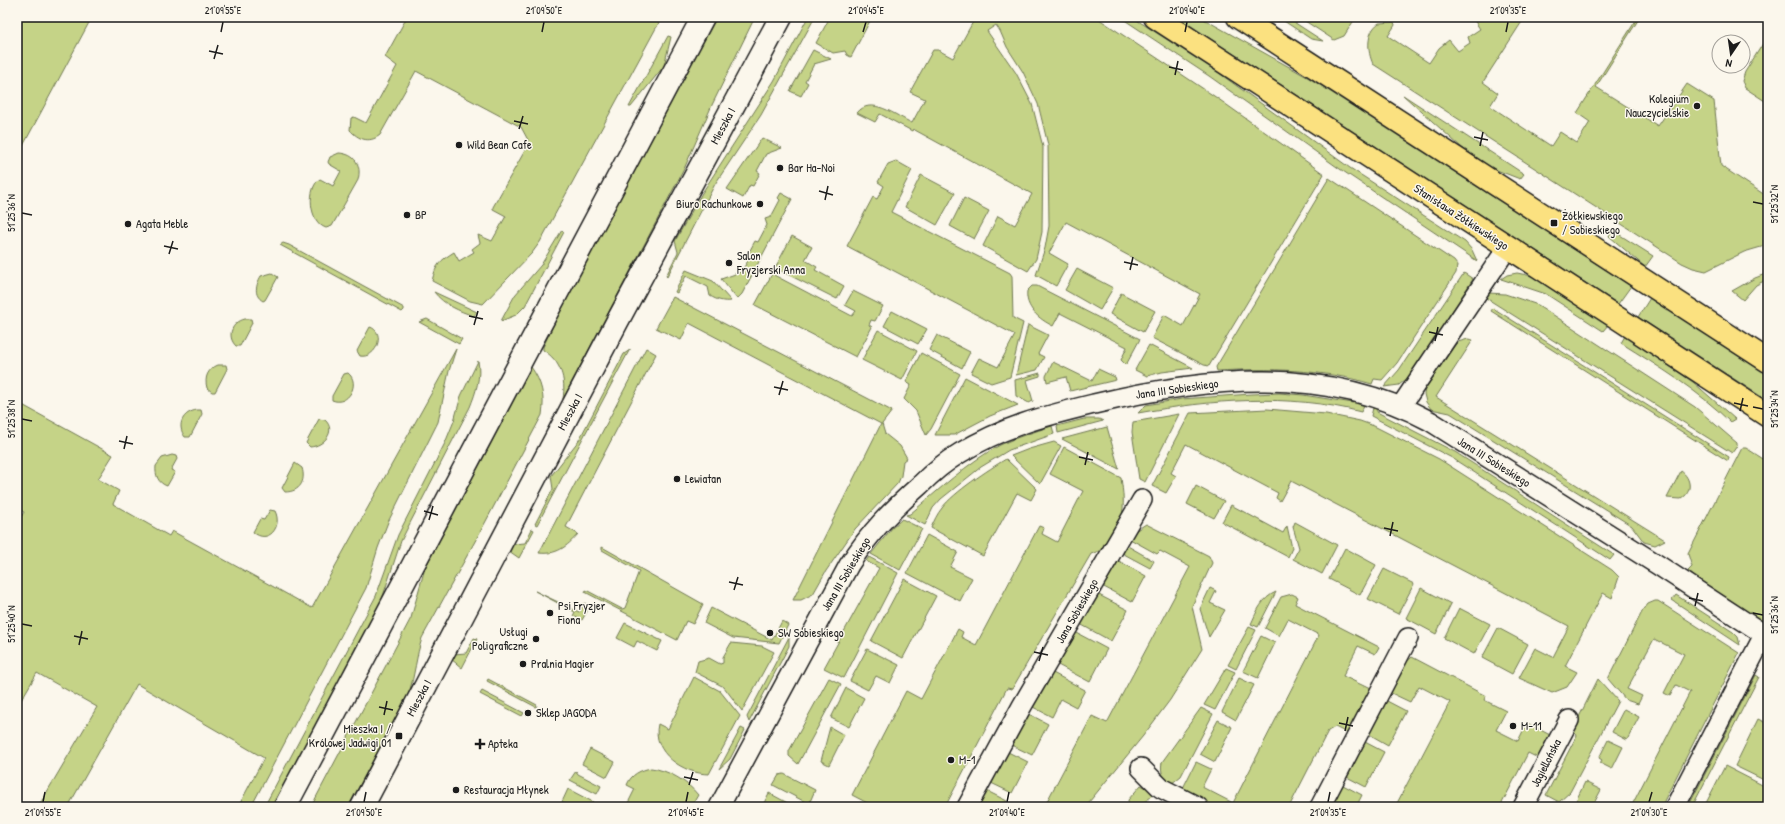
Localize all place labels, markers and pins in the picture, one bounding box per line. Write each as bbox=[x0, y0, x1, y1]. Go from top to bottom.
place label: Kolegium Nauczycielskie bbox=[1626, 90, 1689, 121]
marker: Kolegium Nauczycielskie bbox=[1692, 101, 1702, 111]
place label: Wild Bean Cafe bbox=[467, 136, 532, 153]
marker: Wild Bean Cafe bbox=[454, 140, 464, 150]
place label: Bar Ha-Noi bbox=[788, 159, 835, 176]
marker: Bar Ha-Noi bbox=[775, 163, 785, 173]
place label: Biuro Rachunkowe bbox=[676, 195, 752, 212]
marker: Biuro Rachunkowe bbox=[755, 199, 765, 209]
place label: BP bbox=[415, 206, 427, 223]
place label: Żółkiewskiego / Sobieskiego bbox=[1562, 207, 1623, 238]
marker: BP bbox=[402, 210, 412, 220]
place label: Agata Meble bbox=[136, 215, 189, 232]
marker: Żółkiewskiego / Sobieskiego bbox=[1549, 218, 1559, 228]
marker: Agata Meble bbox=[123, 219, 133, 229]
place label: Salon Fryzjerski Anna bbox=[736, 247, 805, 278]
marker: Salon Fryzjerski Anna bbox=[724, 258, 734, 268]
place label: Lewiatan bbox=[685, 470, 721, 487]
marker: Lewiatan bbox=[672, 474, 682, 484]
place label: Psi Fryzjer Fiona bbox=[557, 597, 606, 628]
marker: Psi Fryzjer Fiona bbox=[545, 608, 555, 618]
place label: Usługi Poligraficzne bbox=[472, 623, 528, 654]
place label: SW Sobieskiego bbox=[778, 624, 844, 641]
marker: SW Sobieskiego bbox=[765, 628, 775, 638]
marker: Usługi Poligraficzne bbox=[531, 634, 541, 644]
place label: Pralnia Magier bbox=[531, 655, 595, 672]
marker: Pralnia Magier bbox=[518, 659, 528, 669]
place label: Sklep JAGODA bbox=[536, 704, 597, 721]
marker: Sklep JAGODA bbox=[523, 708, 533, 718]
place label: M-11 bbox=[1521, 717, 1542, 734]
place label: Mieszka I / Królowej Jadwigi 01 bbox=[309, 720, 391, 751]
marker: M-11 bbox=[1508, 721, 1518, 731]
marker: Mieszka I / Królowej Jadwigi 01 bbox=[394, 731, 404, 741]
place label: Apteka bbox=[488, 735, 518, 752]
marker: Apteka bbox=[475, 739, 485, 749]
place label: M-1 bbox=[959, 751, 975, 768]
marker: M-1 bbox=[946, 755, 956, 765]
place label: Restauracja Młynek bbox=[464, 781, 549, 798]
marker: Restauracja Młynek bbox=[451, 785, 461, 795]

